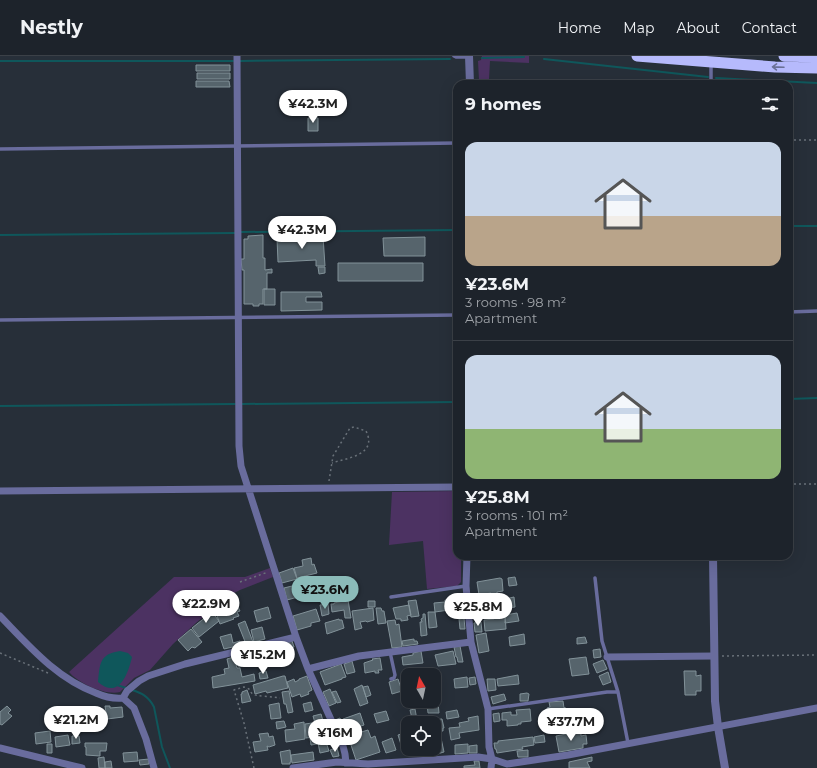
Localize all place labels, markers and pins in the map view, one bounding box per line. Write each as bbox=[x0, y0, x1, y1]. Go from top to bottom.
pin: ¥42.3M bbox=[280, 90, 346, 124]
pin: ¥42.3M bbox=[269, 216, 335, 250]
pin: ¥23.6M bbox=[292, 576, 358, 610]
pin: ¥22.9M bbox=[173, 590, 239, 624]
pin: ¥25.8M bbox=[445, 593, 511, 627]
pin: ¥15.2M bbox=[230, 641, 296, 675]
pin: ¥21.2M bbox=[43, 706, 109, 740]
pin: ¥37.7M bbox=[538, 708, 604, 742]
pin: ¥16M bbox=[311, 719, 359, 753]

